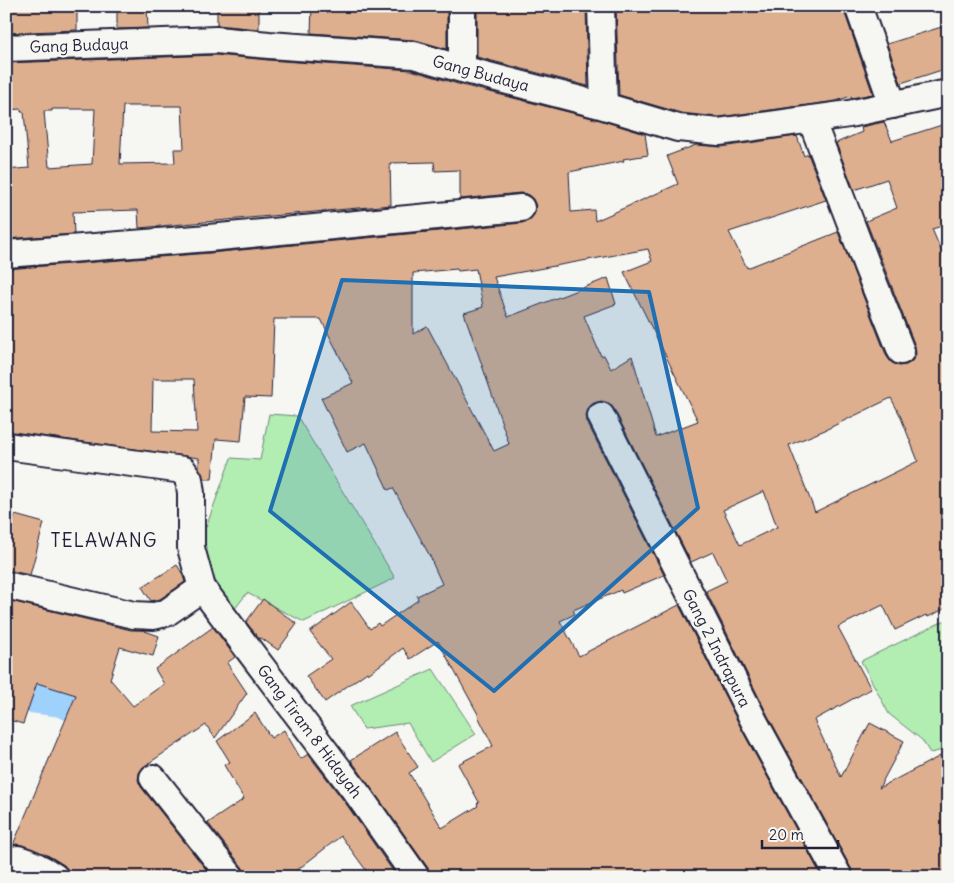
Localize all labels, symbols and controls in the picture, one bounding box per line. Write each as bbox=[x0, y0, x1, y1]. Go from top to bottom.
street label: Gang Budaya bbox=[29, 33, 129, 57]
street label: Gang Budaya bbox=[431, 51, 531, 95]
district label: TELAWANG bbox=[51, 528, 158, 552]
street label: Gang 2 Indrapura bbox=[679, 585, 755, 711]
street label: Gang Tiram 8 Hidayah bbox=[253, 660, 367, 802]
scale bar bbox=[762, 818, 838, 850]
text: 20 m bbox=[769, 825, 804, 844]

